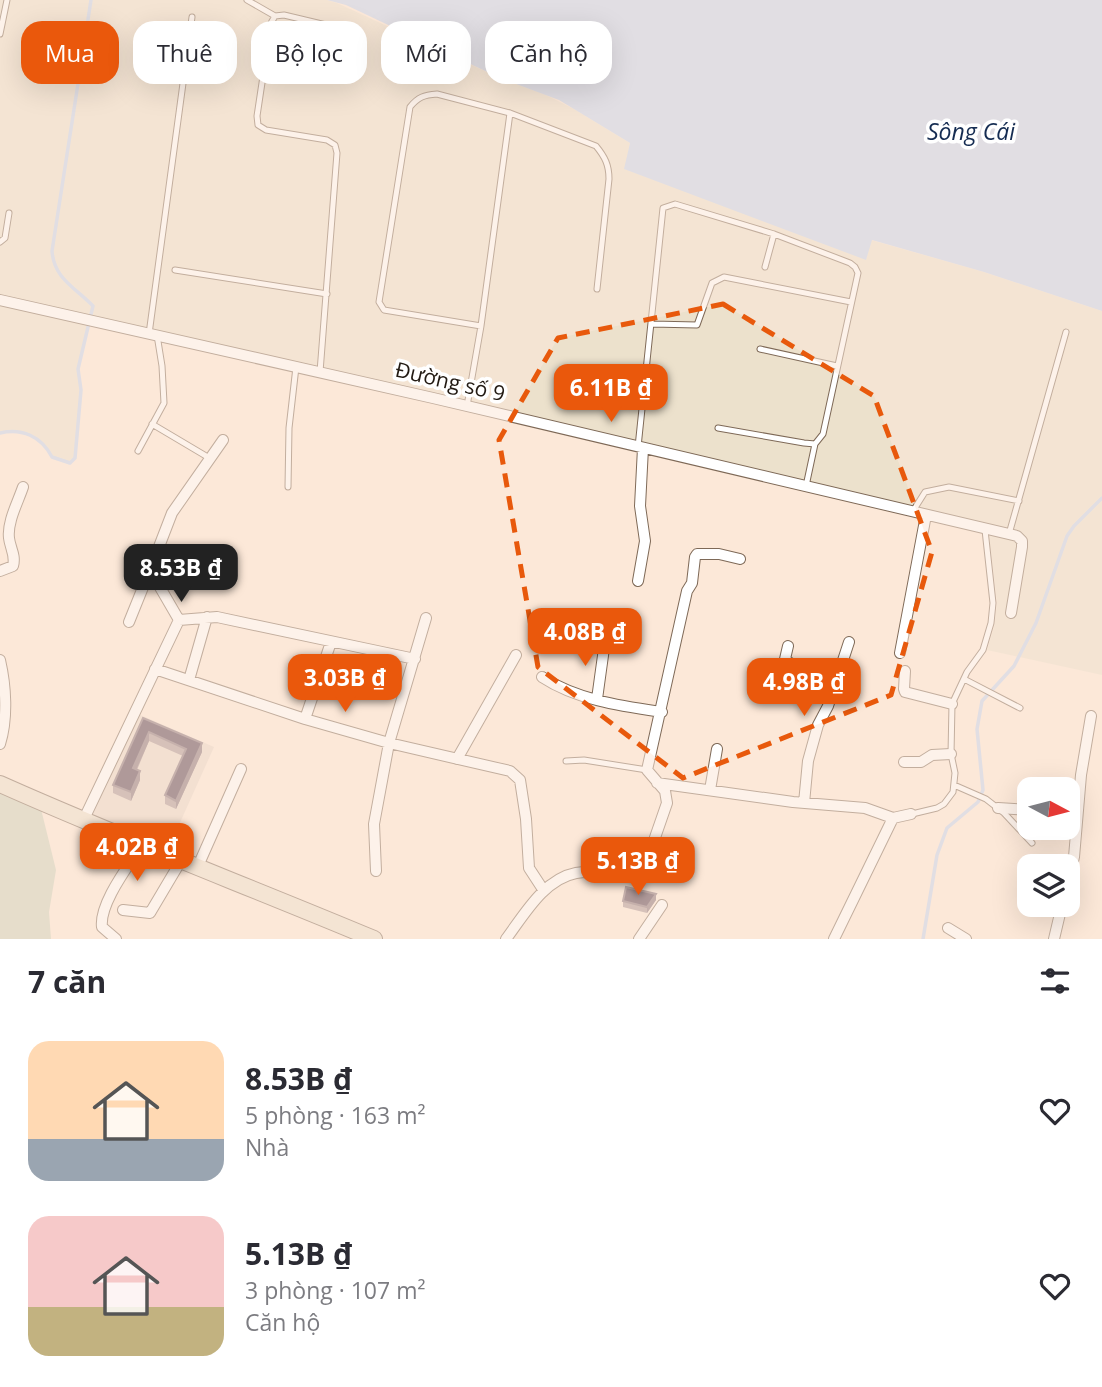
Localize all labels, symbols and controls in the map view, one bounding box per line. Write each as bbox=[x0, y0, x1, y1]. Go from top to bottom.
chip: Mua bbox=[21, 21, 119, 84]
chip: Thuê bbox=[133, 21, 237, 84]
chip: Bộ lọc bbox=[251, 21, 367, 84]
chip: Mới bbox=[381, 21, 471, 84]
chip: Căn hộ bbox=[485, 21, 612, 84]
water label: Sông Cái bbox=[927, 115, 1016, 147]
street label: Đường số 9 bbox=[393, 355, 508, 407]
pin: 6.11B ₫ bbox=[546, 364, 676, 424]
text: 6.11B ₫ bbox=[570, 371, 652, 403]
pin: 8.53B ₫ bbox=[116, 544, 246, 604]
text: 8.53B ₫ bbox=[140, 551, 222, 583]
pin: 4.08B ₫ bbox=[520, 608, 650, 668]
text: 4.08B ₫ bbox=[544, 615, 626, 647]
pin: 3.03B ₫ bbox=[280, 654, 410, 714]
pin: 4.98B ₫ bbox=[739, 658, 869, 718]
text: 3.03B ₫ bbox=[304, 661, 386, 693]
text: 4.98B ₫ bbox=[763, 665, 845, 697]
north arrow bbox=[1017, 777, 1080, 840]
map controls bbox=[1017, 777, 1080, 917]
pin: 4.02B ₫ bbox=[72, 824, 202, 883]
text: 4.02B ₫ bbox=[96, 830, 178, 862]
pin: 5.13B ₫ bbox=[573, 838, 703, 897]
text: 5.13B ₫ bbox=[597, 844, 679, 876]
button: layers bbox=[1017, 854, 1080, 917]
text: 7 căn bbox=[28, 961, 106, 1002]
icon: filters bbox=[1036, 962, 1074, 1000]
text: 8.53B ₫ bbox=[245, 1058, 352, 1099]
icon: home bbox=[84, 1069, 168, 1153]
icon: heart bbox=[1036, 1092, 1074, 1130]
text: 5 phòng · 163 m² bbox=[245, 1099, 425, 1131]
text: Nhà bbox=[245, 1131, 289, 1163]
text: 5.13B ₫ bbox=[245, 1233, 352, 1274]
icon: home bbox=[84, 1244, 168, 1328]
icon: heart bbox=[1036, 1267, 1074, 1305]
text: 3 phòng · 107 m² bbox=[245, 1274, 425, 1306]
text: Căn hộ bbox=[245, 1306, 320, 1338]

